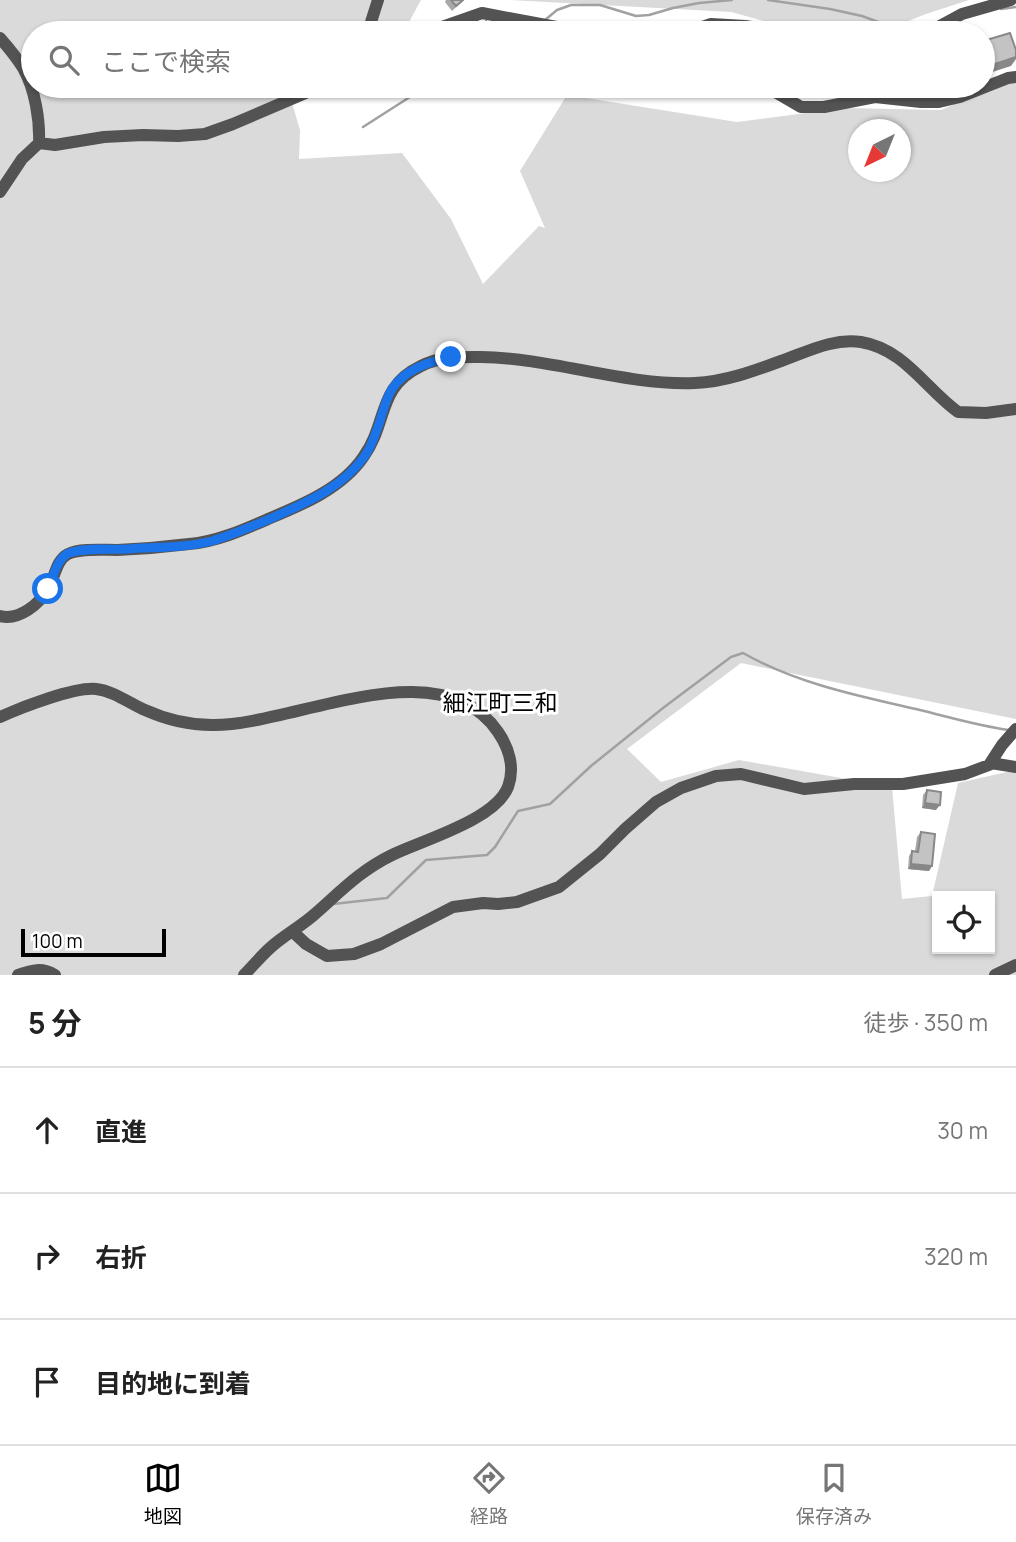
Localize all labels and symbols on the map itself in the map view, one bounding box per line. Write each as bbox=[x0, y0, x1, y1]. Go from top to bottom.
north arrow bbox=[848, 119, 911, 182]
route end bbox=[435, 341, 466, 372]
route start bbox=[32, 573, 63, 604]
district label: 細江町三和 bbox=[443, 686, 558, 718]
scale bar bbox=[21, 926, 166, 958]

